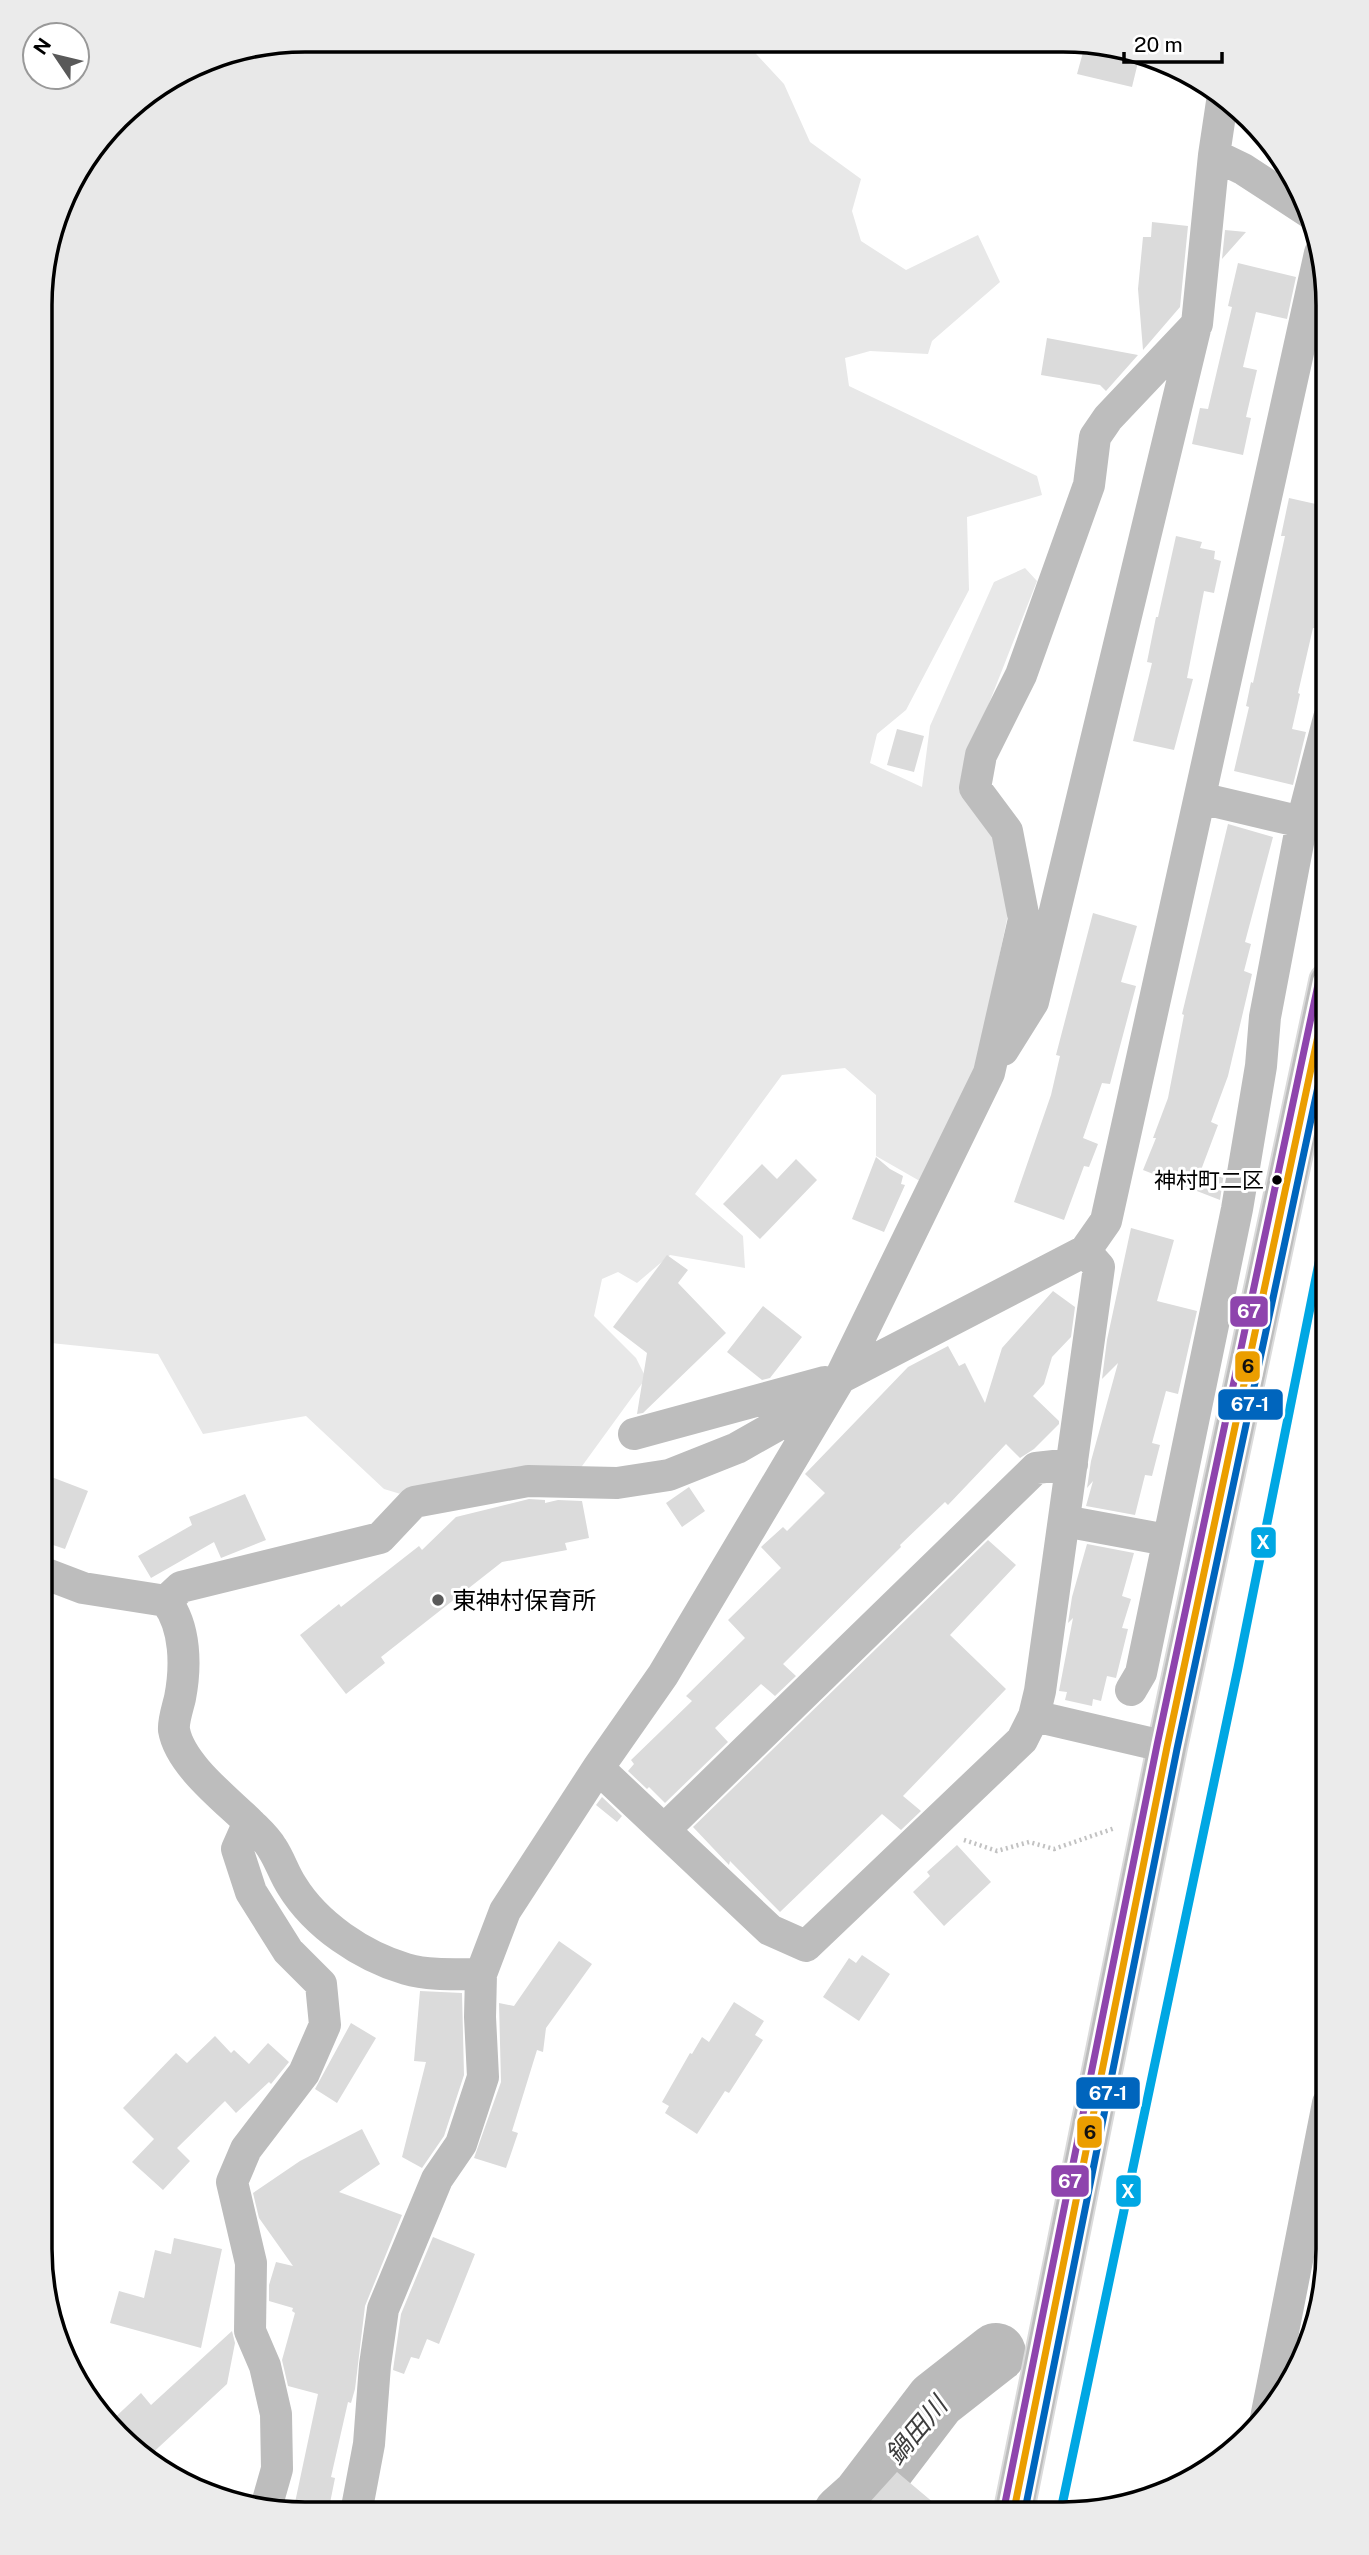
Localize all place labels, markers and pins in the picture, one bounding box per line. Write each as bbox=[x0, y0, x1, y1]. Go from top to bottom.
place label: 神村町二区 bbox=[1154, 1167, 1264, 1193]
marker: 神村町二区 bbox=[1270, 1173, 1284, 1187]
place label: 東神村保育所 bbox=[452, 1586, 596, 1614]
marker: 東神村保育所 bbox=[430, 1592, 446, 1608]

